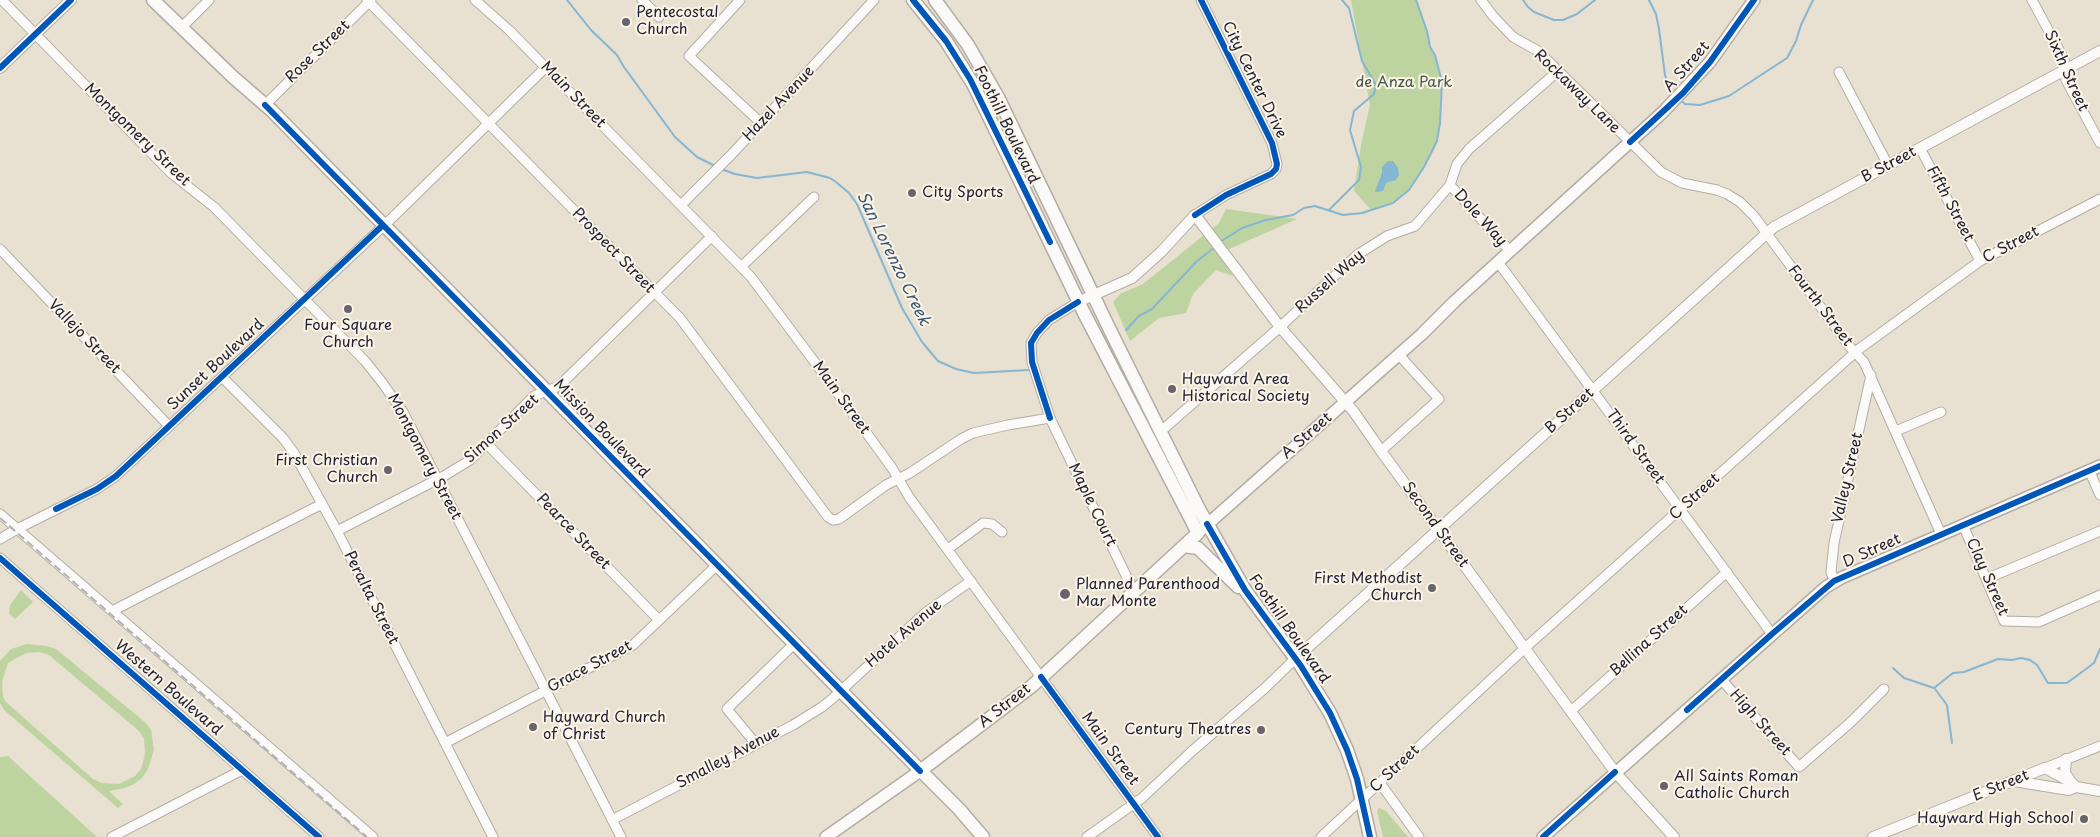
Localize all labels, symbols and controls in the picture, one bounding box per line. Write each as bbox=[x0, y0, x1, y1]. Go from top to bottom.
place label: Pentecostal Church bbox=[636, 4, 719, 39]
marker: Pentecostal Church bbox=[620, 16, 632, 28]
street label: Rose Street bbox=[282, 17, 354, 87]
street label: City Center Drive bbox=[1218, 19, 1290, 141]
street label: Sixth Street bbox=[2040, 28, 2092, 114]
street label: A Street bbox=[1660, 38, 1714, 96]
street label: Rockaway Lane bbox=[1530, 46, 1624, 138]
street label: Main Street bbox=[537, 58, 609, 132]
street label: Hazel Avenue bbox=[740, 63, 818, 145]
street label: Foothill Boulevard bbox=[970, 63, 1042, 187]
park label: de Anza Park bbox=[1356, 74, 1452, 92]
street label: Montgomery Street bbox=[80, 80, 194, 190]
street label: B Street bbox=[1858, 143, 1920, 187]
street label: Fifth Street bbox=[1923, 163, 1977, 245]
place label: City Sports bbox=[922, 184, 1003, 202]
street label: Dole Way bbox=[1450, 186, 1510, 250]
marker: City Sports bbox=[906, 187, 918, 199]
water label: San Lorenzo Creek bbox=[852, 189, 934, 329]
street label: Prospect Street bbox=[568, 205, 658, 297]
street label: C Street bbox=[1980, 223, 2042, 267]
street label: Russell Way bbox=[1292, 247, 1368, 317]
street label: Fourth Street bbox=[1784, 262, 1856, 350]
street label: Vallejo Street bbox=[44, 296, 124, 378]
marker: Four Square Church bbox=[342, 303, 354, 315]
street label: Sunset Boulevard bbox=[164, 316, 268, 414]
place label: Four Square Church bbox=[304, 317, 392, 352]
street label: Main Street bbox=[808, 358, 874, 438]
place label: Hayward Area Historical Society bbox=[1182, 371, 1310, 406]
street label: Mission Boulevard bbox=[549, 376, 653, 482]
marker: Hayward Area Historical Society bbox=[1166, 383, 1178, 395]
street label: B Street bbox=[1542, 384, 1598, 438]
street label: Montgomery Street bbox=[383, 391, 465, 523]
street label: Simon Street bbox=[461, 391, 543, 467]
street label: Third Street bbox=[1602, 406, 1668, 488]
street label: A Street bbox=[1278, 409, 1336, 463]
street label: Valley Street bbox=[1829, 431, 1867, 525]
place label: First Christian Church bbox=[275, 452, 378, 487]
street label: Maple Court bbox=[1064, 460, 1120, 550]
marker: First Christian Church bbox=[382, 464, 394, 476]
street label: C Street bbox=[1666, 470, 1724, 524]
street label: Second Street bbox=[1398, 479, 1472, 571]
street label: Pearce Street bbox=[532, 490, 614, 574]
street label: D Street bbox=[1840, 530, 1904, 572]
street label: Clay Street bbox=[1962, 535, 2012, 619]
street label: Peralta Street bbox=[340, 548, 402, 648]
place label: First Methodist Church bbox=[1314, 570, 1422, 605]
street label: Foothill Boulevard bbox=[1245, 571, 1333, 687]
place label: Planned Parenthood Mar Monte bbox=[1076, 576, 1220, 611]
marker: First Methodist Church bbox=[1426, 582, 1438, 594]
marker: Planned Parenthood Mar Monte bbox=[1058, 587, 1072, 601]
street label: Hotel Avenue bbox=[862, 596, 946, 672]
street label: Bellina Street bbox=[1606, 601, 1692, 681]
street label: Western Boulevard bbox=[111, 637, 225, 739]
street label: Grace Street bbox=[545, 637, 635, 697]
street label: A Street bbox=[975, 680, 1035, 732]
street label: High Street bbox=[1726, 686, 1794, 760]
place label: Hayward Church of Christ bbox=[543, 709, 666, 744]
street label: Main Street bbox=[1077, 709, 1143, 789]
marker: Hayward Church of Christ bbox=[527, 721, 539, 733]
place label: Century Theatres bbox=[1124, 721, 1251, 739]
street label: Smalley Avenue bbox=[673, 723, 783, 793]
marker: Century Theatres bbox=[1255, 724, 1267, 736]
street label: C Street bbox=[1366, 742, 1424, 796]
street label: E Street bbox=[1970, 767, 2032, 805]
place label: All Saints Roman Catholic Church bbox=[1674, 768, 1799, 803]
marker: All Saints Roman Catholic Church bbox=[1658, 780, 1670, 792]
place label: Hayward High School bbox=[1917, 810, 2074, 828]
marker: Hayward High School bbox=[2078, 813, 2090, 825]

